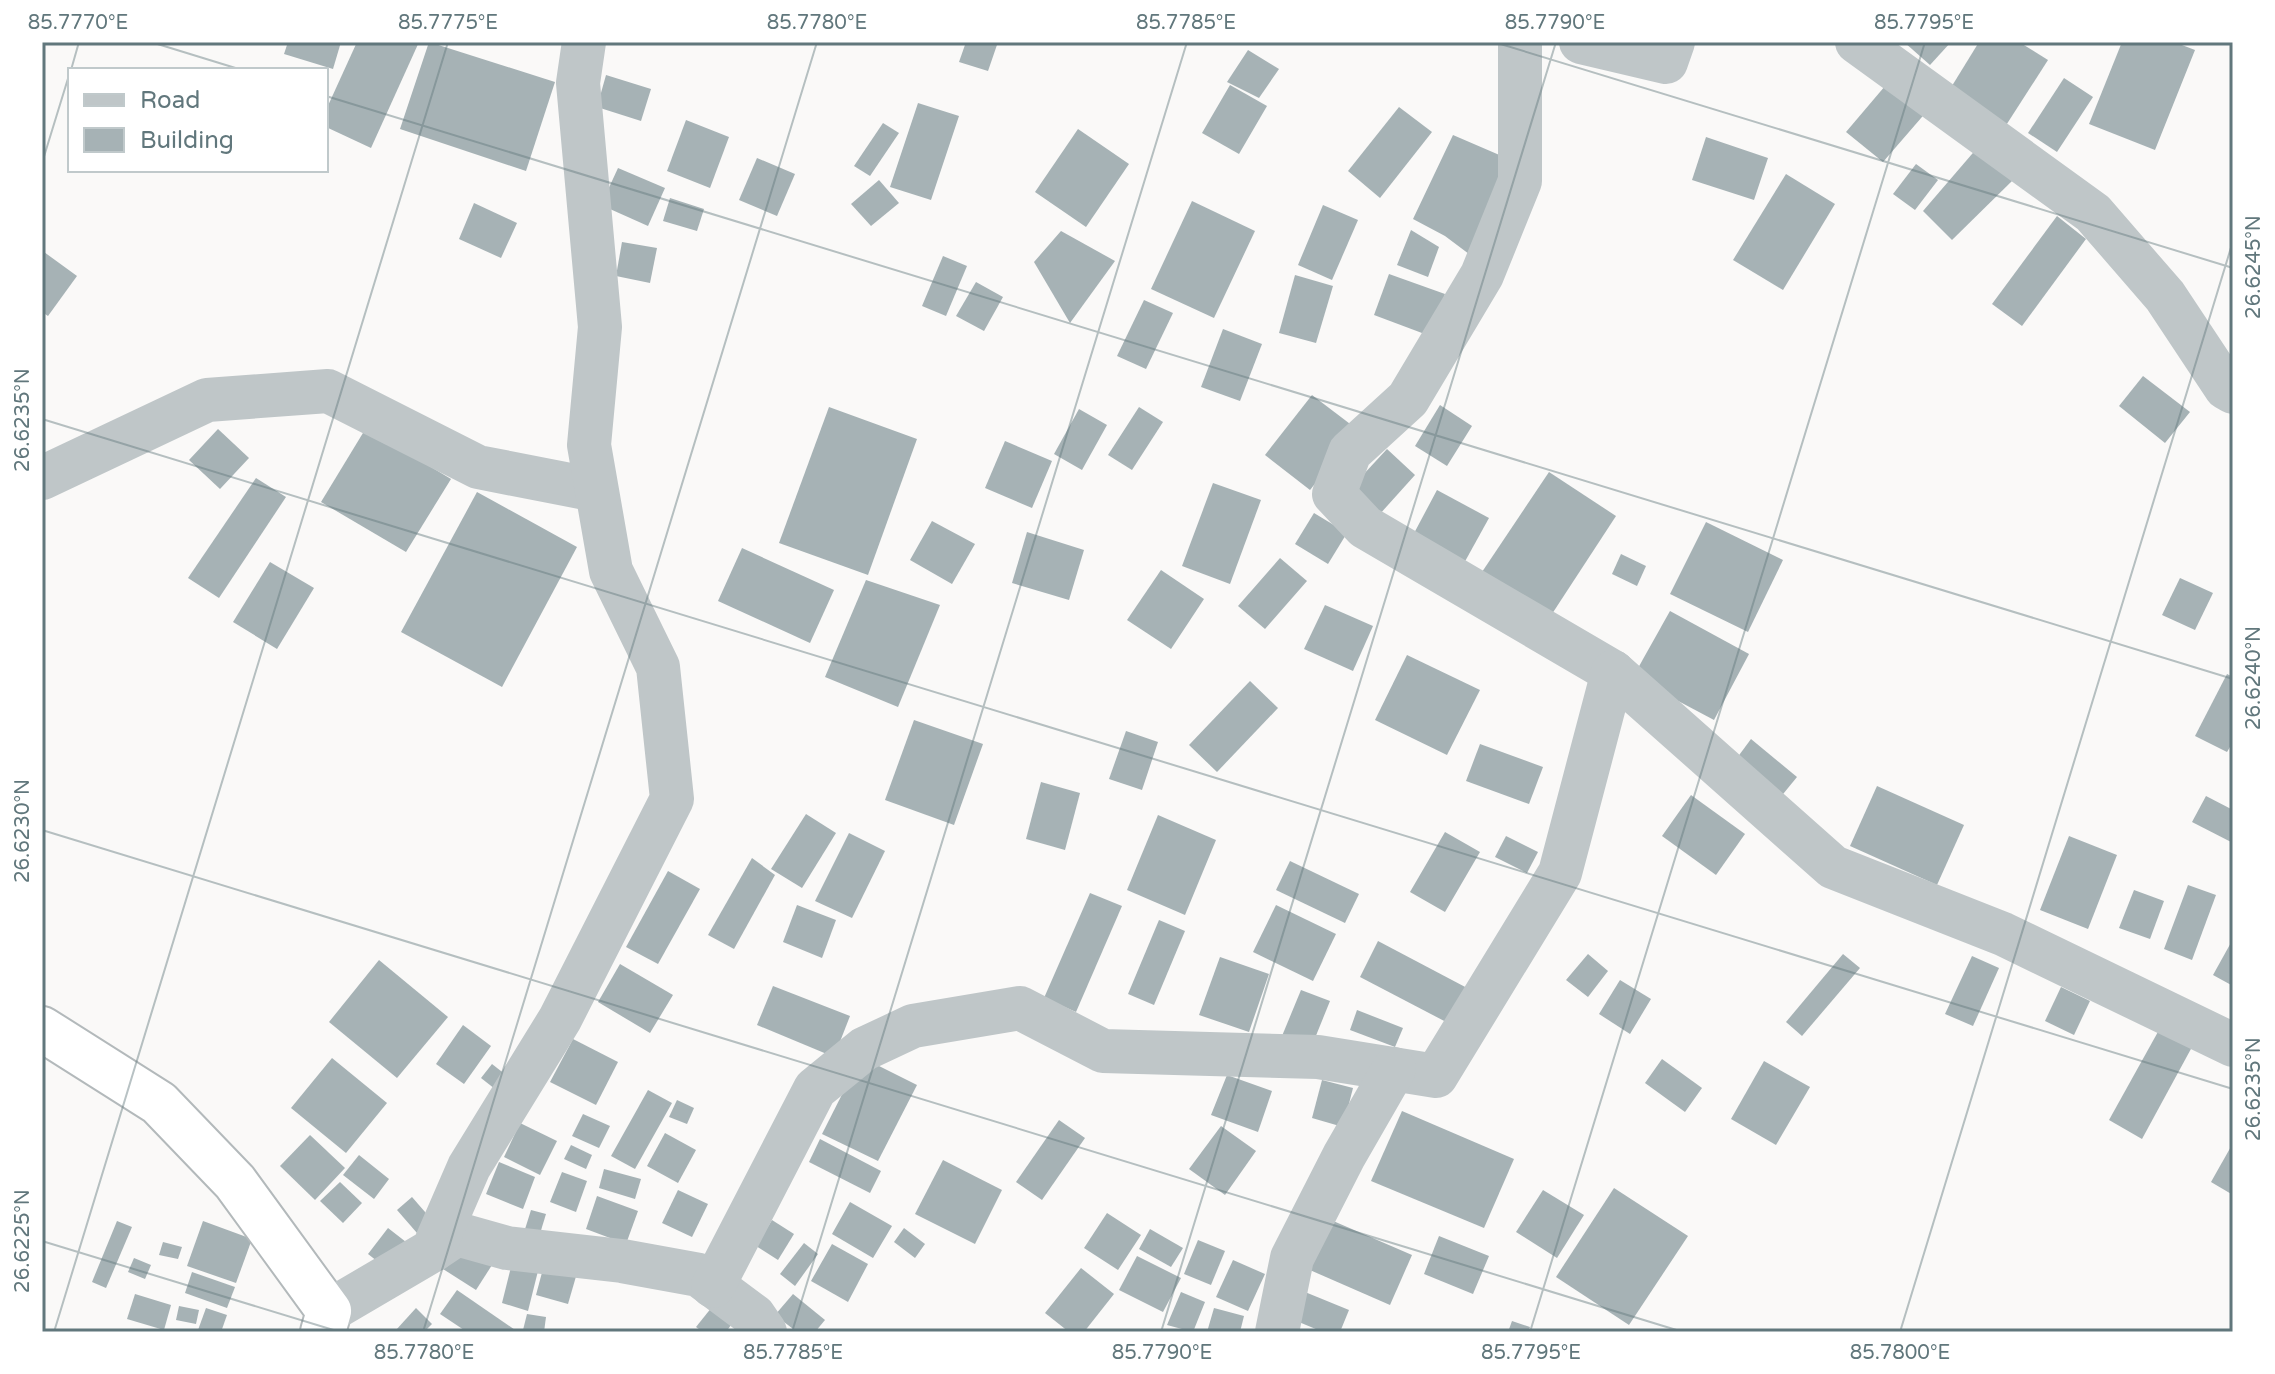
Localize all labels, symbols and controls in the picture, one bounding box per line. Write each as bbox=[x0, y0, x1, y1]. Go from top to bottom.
text: 85.7770°E bbox=[28, 11, 128, 35]
text: 85.7775°E bbox=[398, 11, 498, 35]
text: 85.7780°E bbox=[767, 11, 867, 35]
text: 85.7785°E bbox=[1136, 11, 1236, 35]
text: 85.7790°E bbox=[1505, 11, 1605, 35]
text: 85.7795°E bbox=[1874, 11, 1974, 35]
legend bbox=[68, 68, 328, 172]
text: Road bbox=[140, 86, 200, 115]
text: Building bbox=[140, 126, 234, 155]
text: 26.6245°N bbox=[2242, 215, 2266, 319]
text: 26.6235°N bbox=[11, 368, 35, 472]
text: 26.6240°N bbox=[2242, 626, 2266, 730]
text: 26.6230°N bbox=[11, 779, 35, 883]
text: 26.6235°N bbox=[2242, 1037, 2266, 1141]
text: 26.6225°N bbox=[11, 1189, 35, 1293]
text: 85.7780°E bbox=[374, 1341, 474, 1365]
text: 85.7785°E bbox=[743, 1341, 843, 1365]
text: 85.7790°E bbox=[1112, 1341, 1212, 1365]
text: 85.7795°E bbox=[1481, 1341, 1581, 1365]
text: 85.7800°E bbox=[1850, 1341, 1950, 1365]

